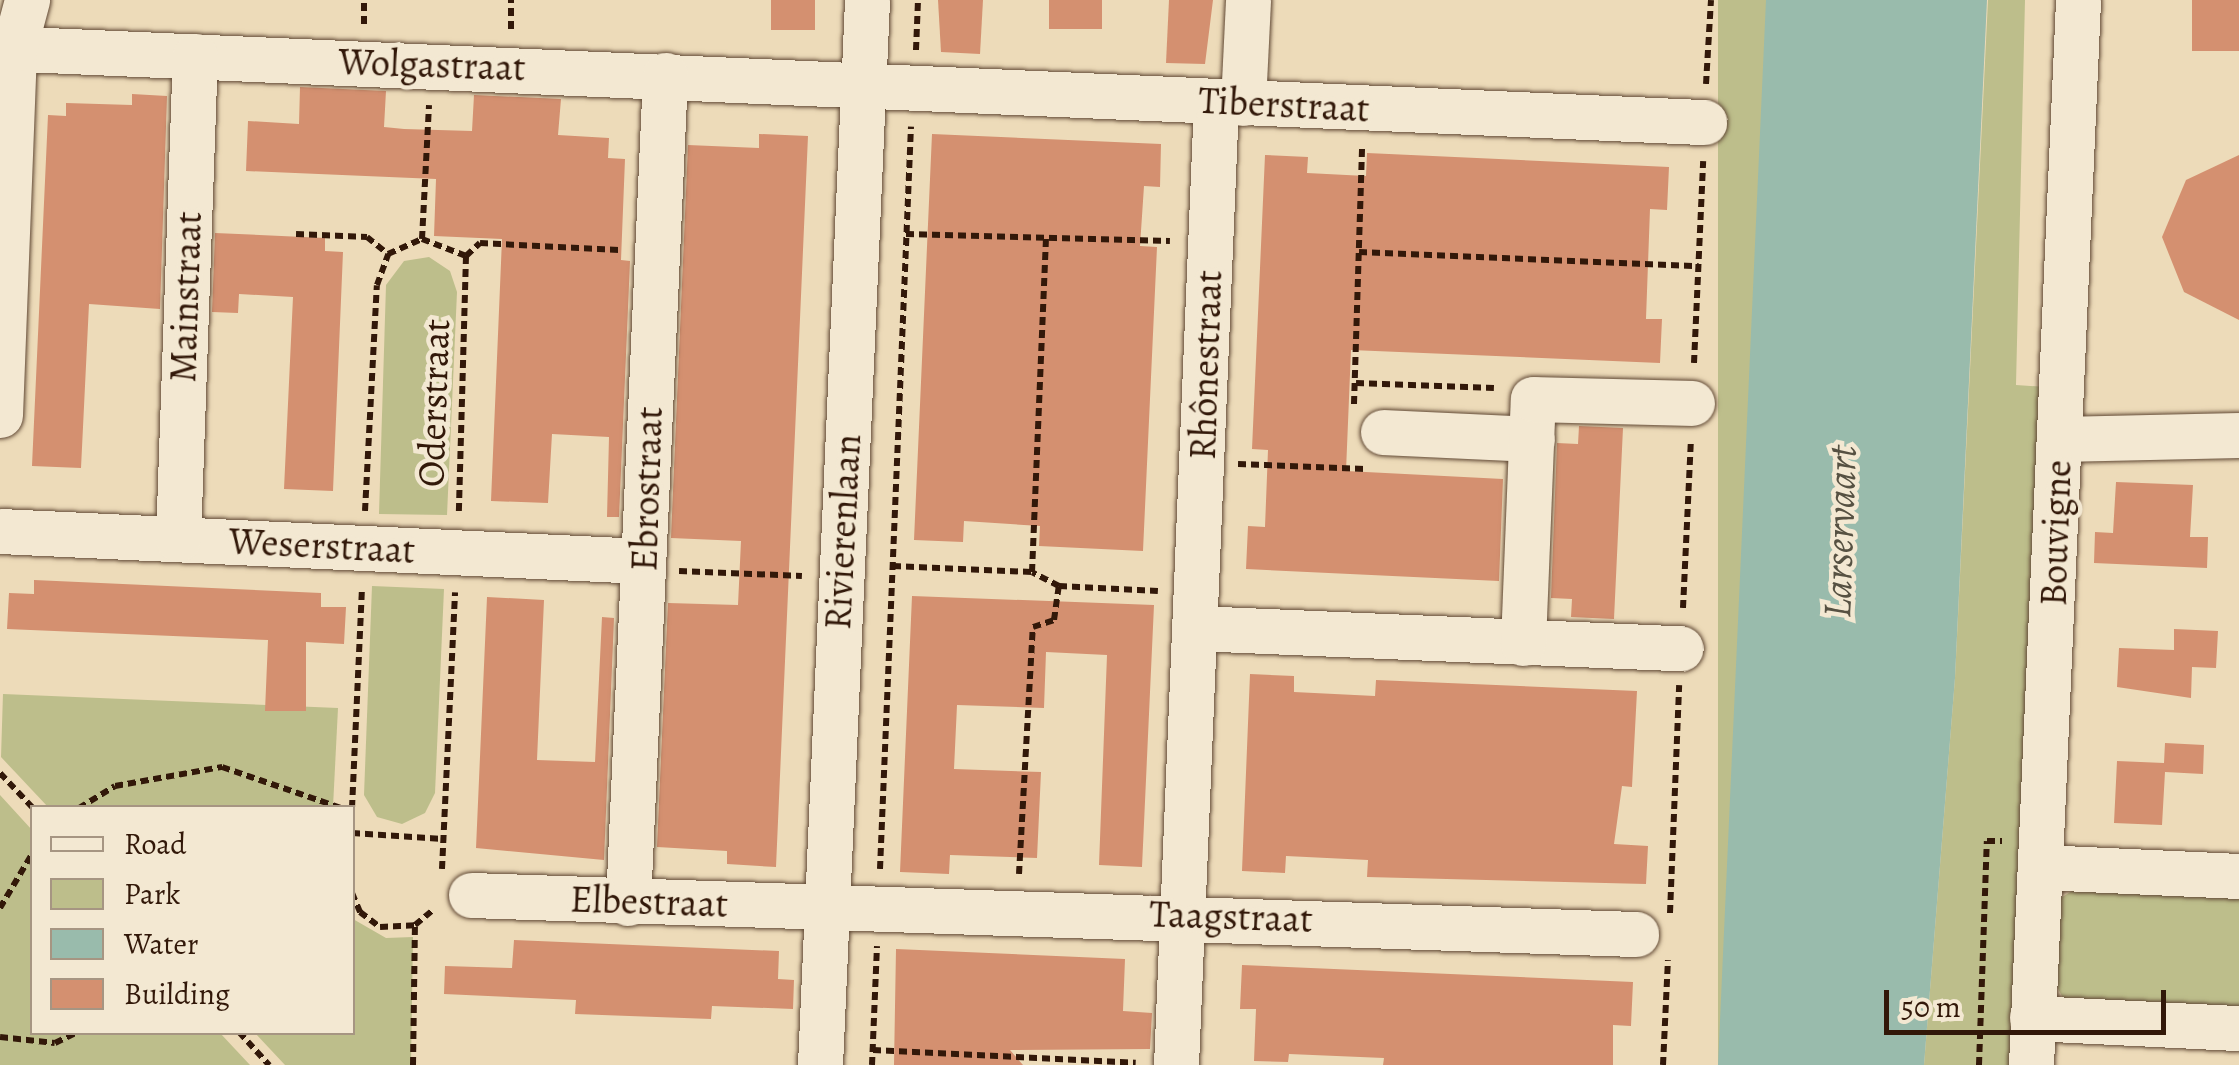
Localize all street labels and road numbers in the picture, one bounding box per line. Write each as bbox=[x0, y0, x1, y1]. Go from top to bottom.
street label: Wolgastraat bbox=[338, 39, 526, 91]
street label: Tiberstraat bbox=[1197, 78, 1371, 132]
street label: Mainstraat bbox=[160, 211, 212, 383]
street label: Rhônestraat bbox=[1180, 269, 1232, 461]
street label: Oderstraat bbox=[408, 318, 460, 488]
street label: Ebrostraat bbox=[621, 406, 673, 572]
street label: Rivierenlaan bbox=[815, 433, 871, 631]
street label: Bouvigne bbox=[2031, 459, 2081, 607]
street label: Weserstraat bbox=[228, 518, 416, 574]
street label: Elbestraat bbox=[569, 876, 729, 928]
street label: Taagstraat bbox=[1149, 891, 1313, 943]

